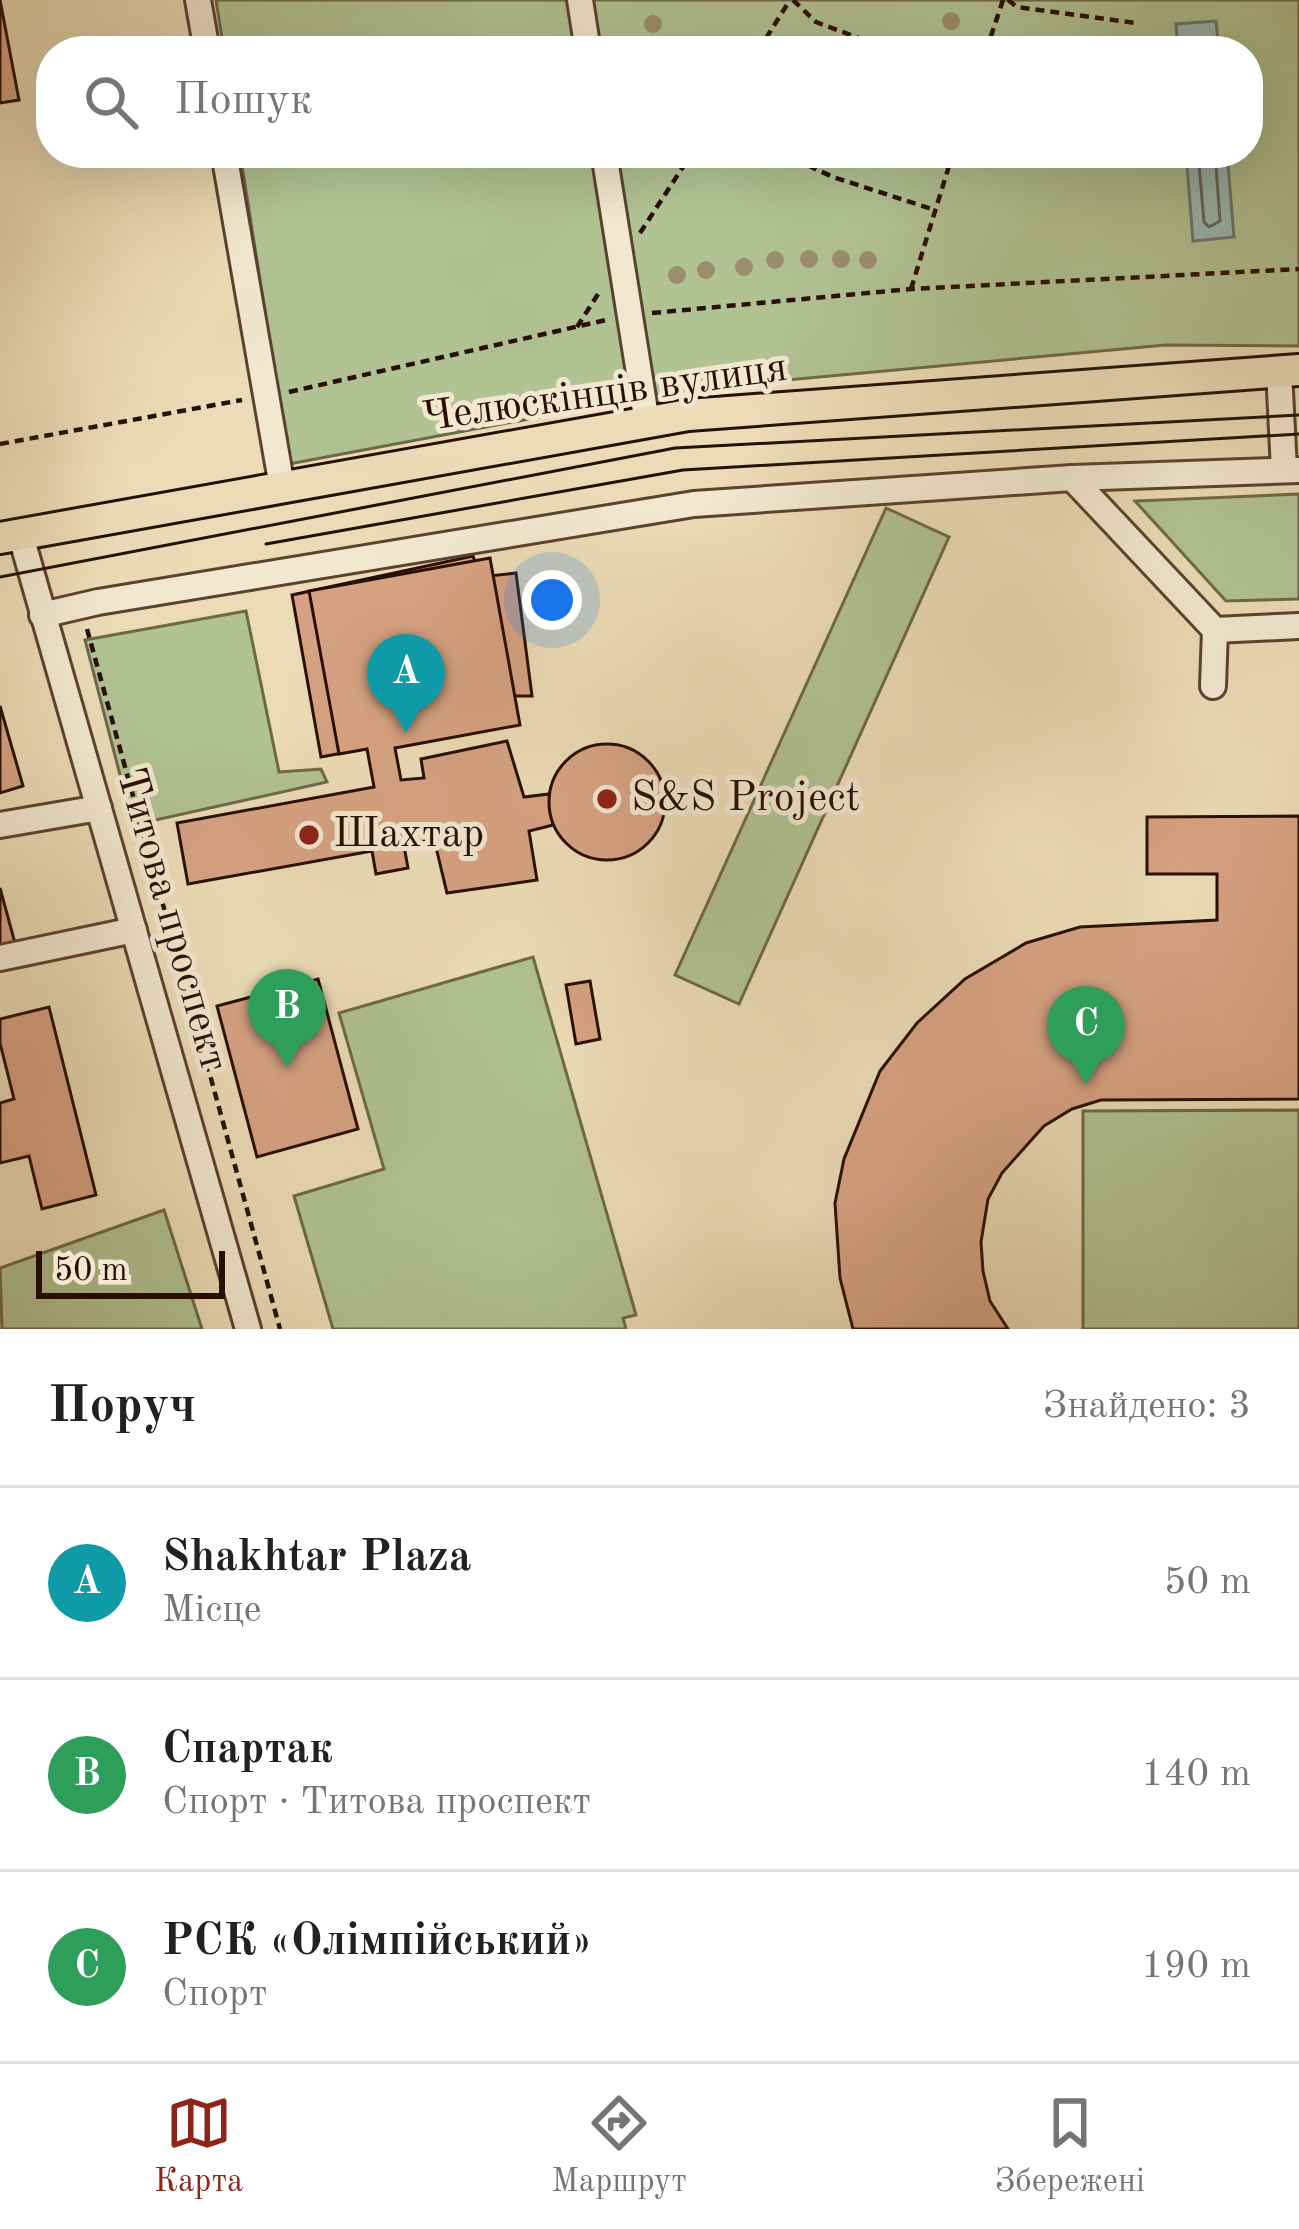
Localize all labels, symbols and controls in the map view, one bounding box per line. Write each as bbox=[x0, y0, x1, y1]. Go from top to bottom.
search box bbox=[36, 36, 1263, 168]
icon: search bbox=[78, 69, 144, 135]
text: Пошук bbox=[174, 79, 313, 124]
street label: Челюскінців вулиця bbox=[420, 348, 790, 440]
your location bbox=[522, 570, 582, 630]
pin: A bbox=[367, 634, 445, 733]
street label: Титова проспект bbox=[108, 764, 234, 1076]
place label: S&S Project bbox=[631, 778, 860, 820]
marker: S&S Project bbox=[594, 786, 620, 812]
place label: Шахтар bbox=[333, 814, 484, 856]
marker: Шахтар bbox=[296, 822, 322, 848]
pin: B bbox=[248, 969, 326, 1068]
pin: C bbox=[1047, 986, 1125, 1085]
scale bar bbox=[36, 1245, 225, 1298]
text: 50 m bbox=[54, 1255, 128, 1288]
text: Поруч bbox=[48, 1382, 196, 1433]
text: Знайдено: 3 bbox=[1043, 1387, 1251, 1426]
text: Shakhtar Plaza bbox=[162, 1536, 472, 1581]
text: A bbox=[72, 1563, 102, 1602]
text: 50 m bbox=[1164, 1563, 1251, 1602]
text: Місце bbox=[162, 1591, 262, 1630]
text: Спартак bbox=[162, 1728, 333, 1773]
text: B bbox=[73, 1755, 101, 1794]
text: 140 m bbox=[1141, 1755, 1251, 1794]
text: Спорт · Титова проспект bbox=[162, 1783, 591, 1822]
text: РСК «Олімпійський» bbox=[162, 1920, 593, 1965]
text: C bbox=[74, 1947, 100, 1986]
text: 190 m bbox=[1141, 1947, 1251, 1986]
text: Спорт bbox=[162, 1975, 267, 2014]
tab: Карта bbox=[154, 2090, 243, 2203]
tab: Маршрут bbox=[551, 2090, 687, 2203]
tab: Збережені bbox=[995, 2090, 1145, 2203]

